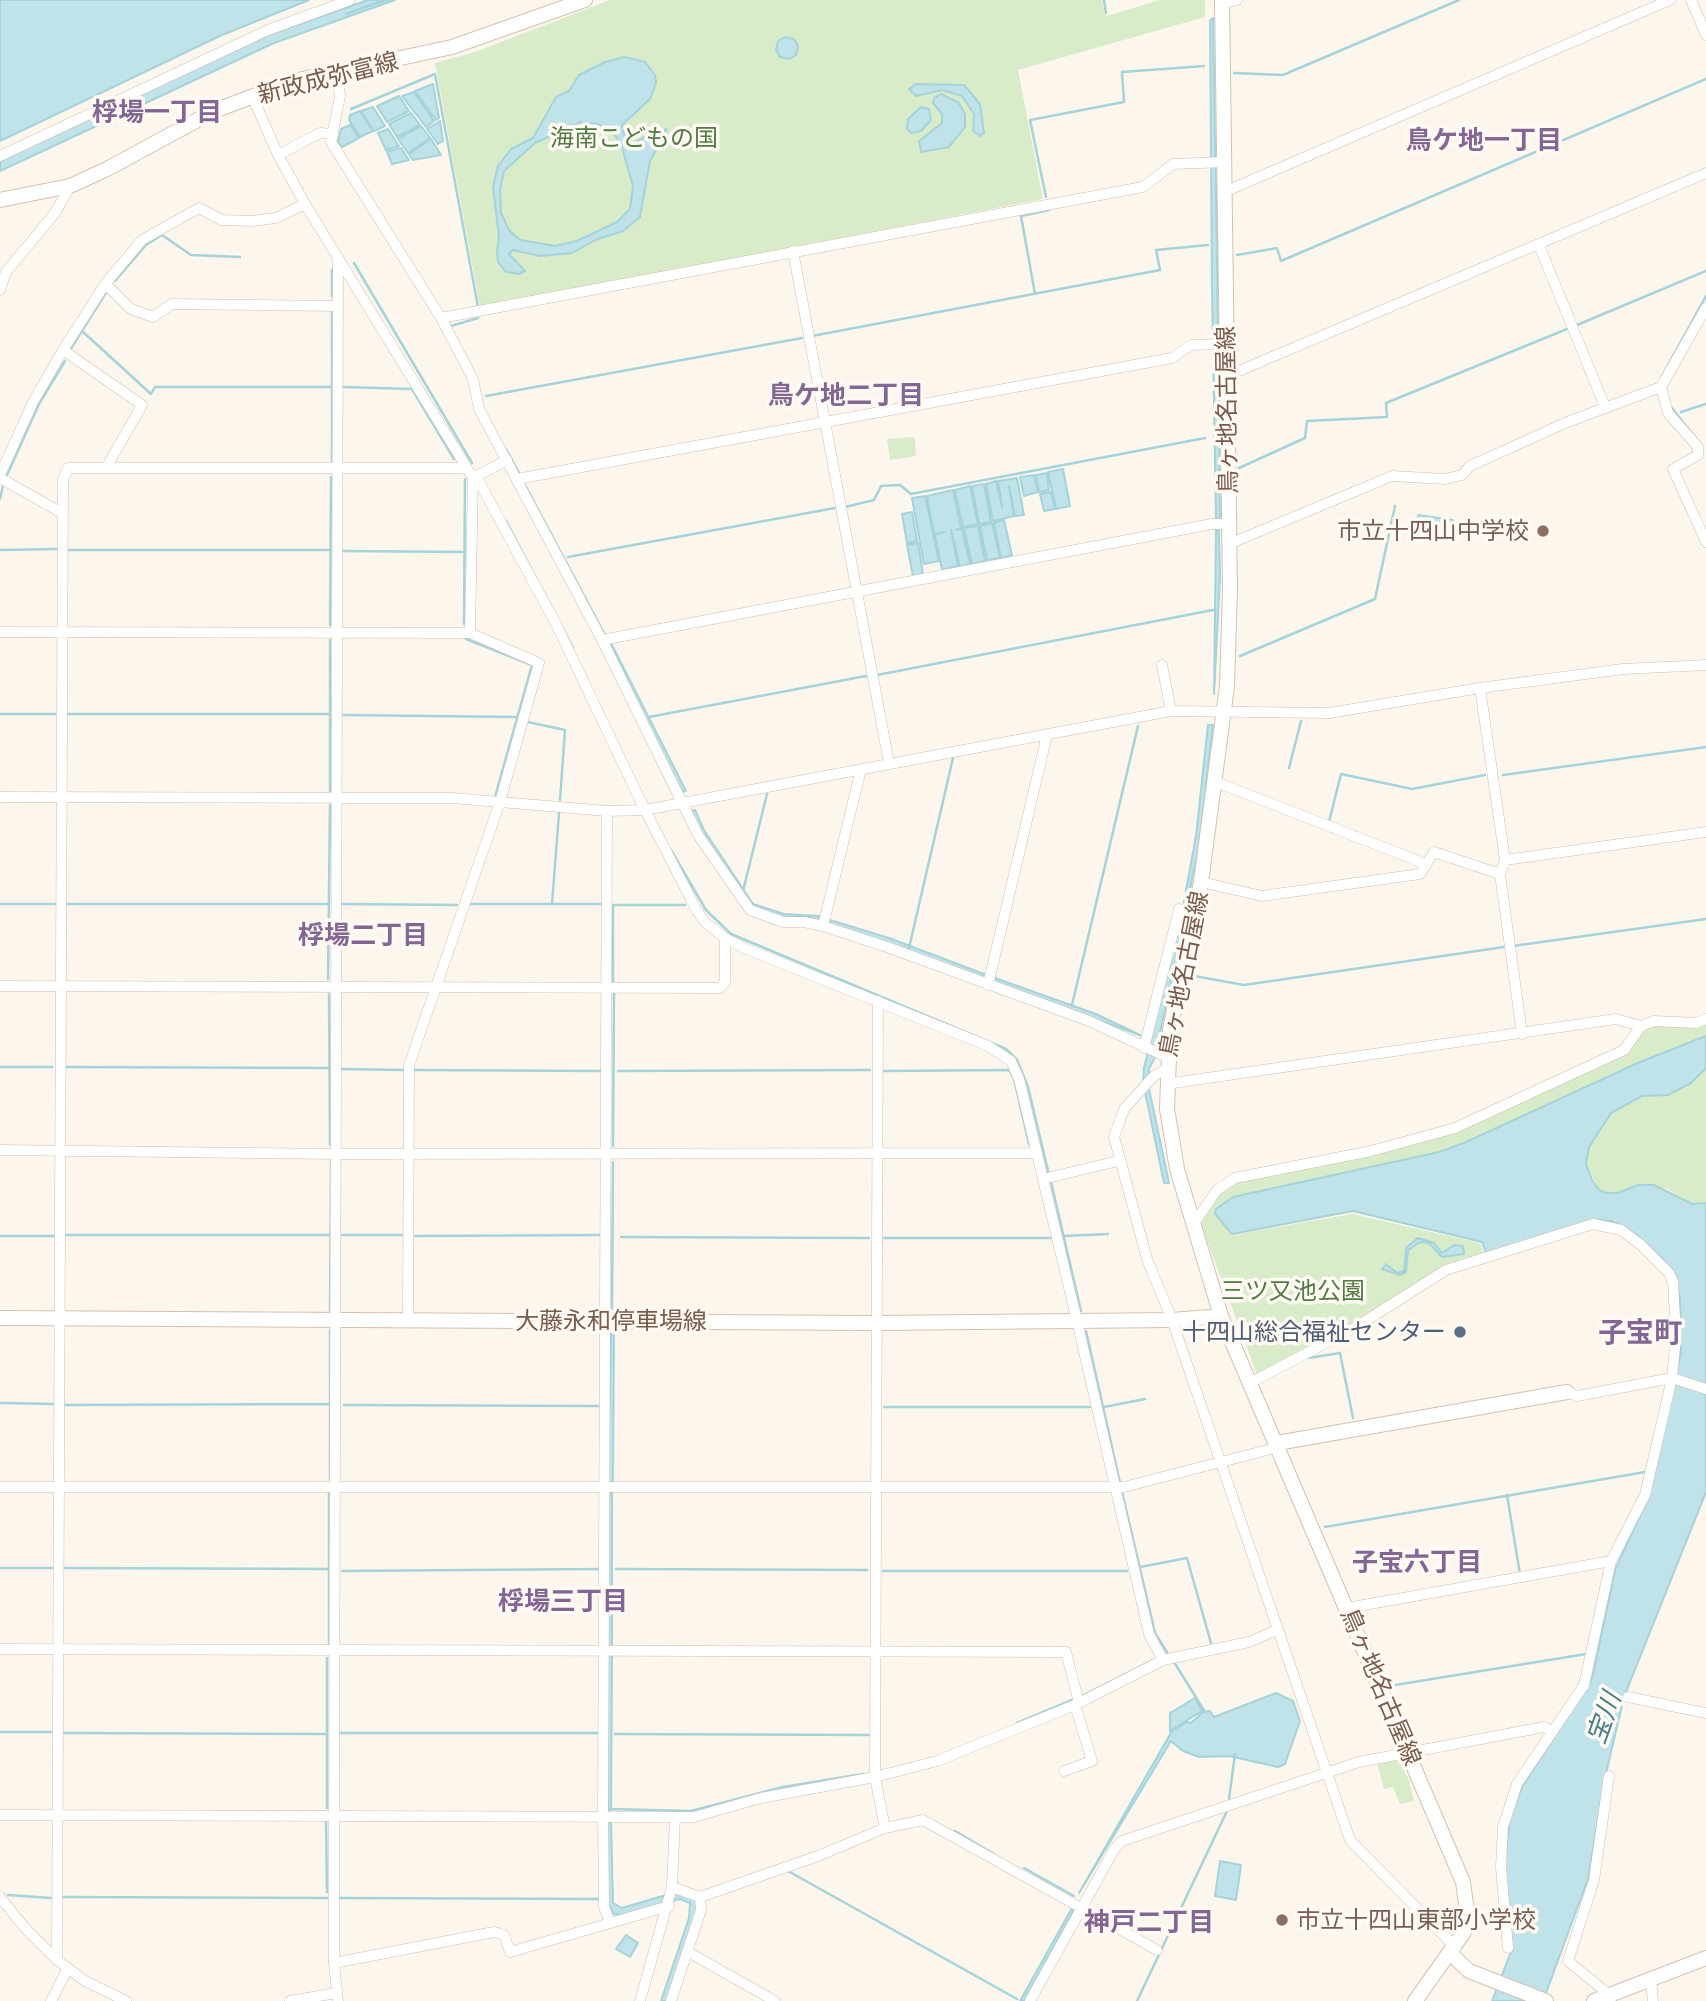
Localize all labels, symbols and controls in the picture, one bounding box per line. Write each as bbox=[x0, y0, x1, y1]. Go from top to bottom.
street label: 新政成弥富線 bbox=[255, 47, 401, 109]
district label: 桴場一丁目 bbox=[92, 96, 222, 128]
park label: 海南こどもの国 bbox=[550, 124, 718, 152]
district label: 鳥ケ地一丁目 bbox=[1406, 124, 1562, 156]
street label: 鳥ヶ地名古屋線 bbox=[1211, 326, 1243, 494]
district label: 鳥ケ地二丁目 bbox=[768, 379, 924, 411]
place label: 市立十四山中学校 bbox=[1337, 517, 1529, 545]
marker: 市立十四山中学校 bbox=[1535, 523, 1551, 539]
street label: 鳥ヶ地名古屋線 bbox=[1154, 889, 1214, 1059]
district label: 桴場二丁目 bbox=[298, 919, 428, 951]
park label: 三ツ又池公園 bbox=[1221, 1277, 1365, 1305]
street label: 大藤永和停車場線 bbox=[515, 1307, 707, 1335]
district label: 子宝町 bbox=[1598, 1316, 1682, 1350]
place label: 十四山総合福祉センター bbox=[1182, 1318, 1446, 1346]
marker: 十四山総合福祉センター bbox=[1452, 1324, 1468, 1340]
district label: 子宝六丁目 bbox=[1352, 1546, 1482, 1578]
district label: 桴場三丁目 bbox=[498, 1585, 628, 1617]
street label: 鳥ヶ地名古屋線 bbox=[1335, 1604, 1427, 1770]
water label: 宝川 bbox=[1580, 1688, 1628, 1748]
district label: 神戸二丁目 bbox=[1084, 1906, 1214, 1938]
place label: 市立十四山東部小学校 bbox=[1296, 1906, 1536, 1934]
marker: 市立十四山東部小学校 bbox=[1274, 1912, 1290, 1928]

